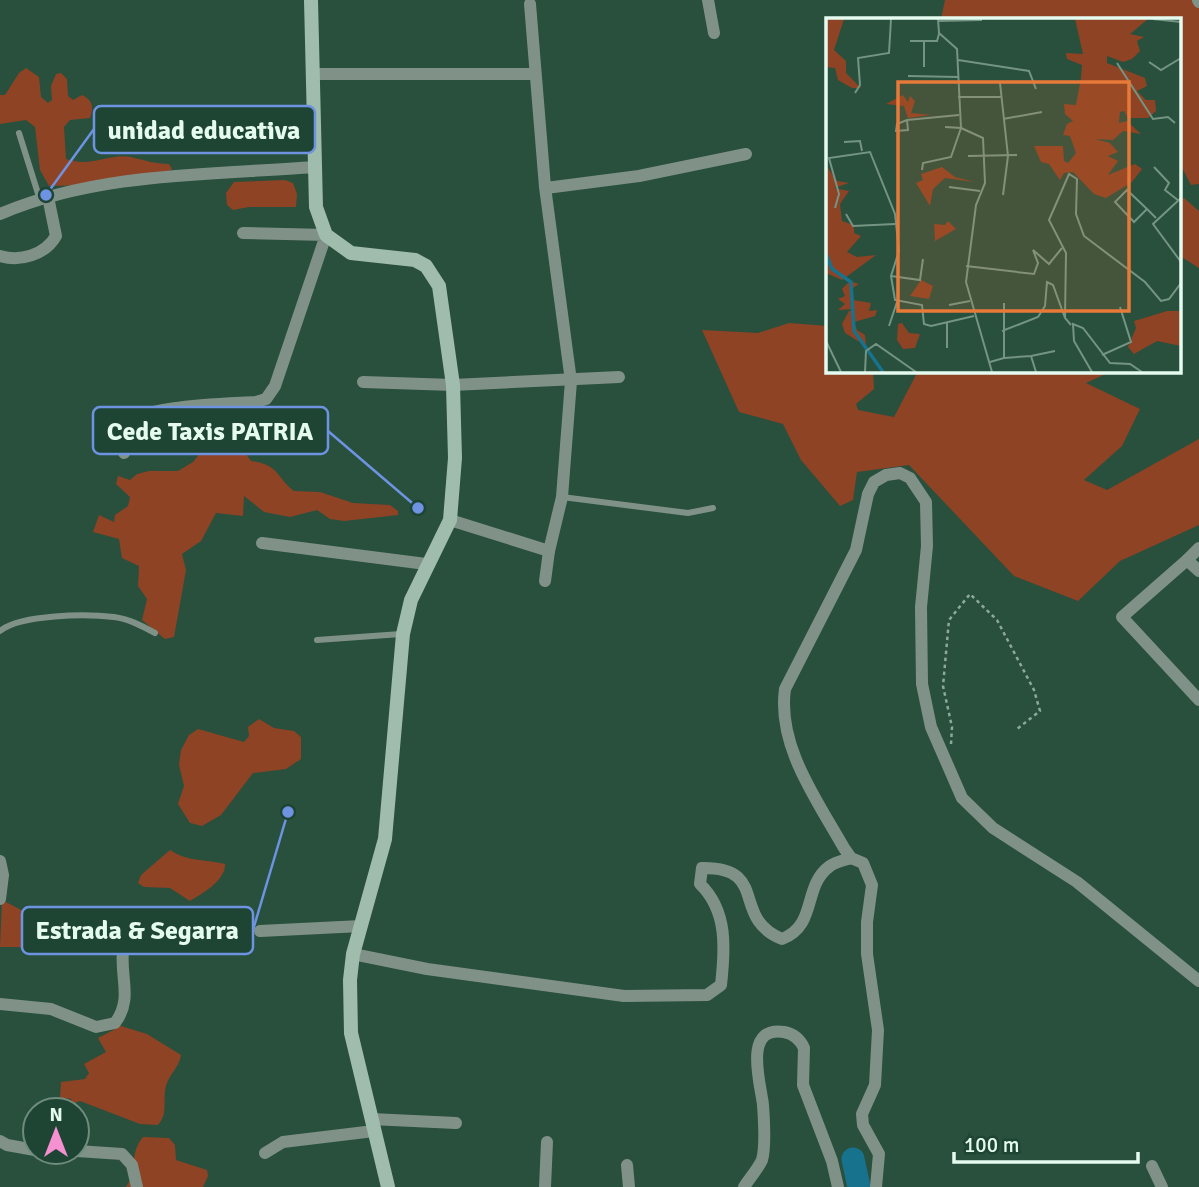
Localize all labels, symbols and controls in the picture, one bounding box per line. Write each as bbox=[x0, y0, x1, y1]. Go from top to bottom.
inset map bbox=[826, 18, 1182, 373]
callout: unidad educativa bbox=[94, 106, 315, 153]
text: unidad educativa bbox=[108, 115, 300, 147]
callout: Cede Taxis PATRIA bbox=[93, 407, 328, 454]
text: Cede Taxis PATRIA bbox=[107, 416, 314, 448]
callout: Estrada & Segarra bbox=[22, 907, 253, 954]
text: Estrada & Segarra bbox=[35, 915, 239, 947]
north arrow bbox=[21, 1096, 91, 1166]
text: N bbox=[49, 1103, 63, 1127]
scale bar bbox=[954, 1120, 1138, 1164]
text: 100 m bbox=[964, 1132, 1019, 1158]

